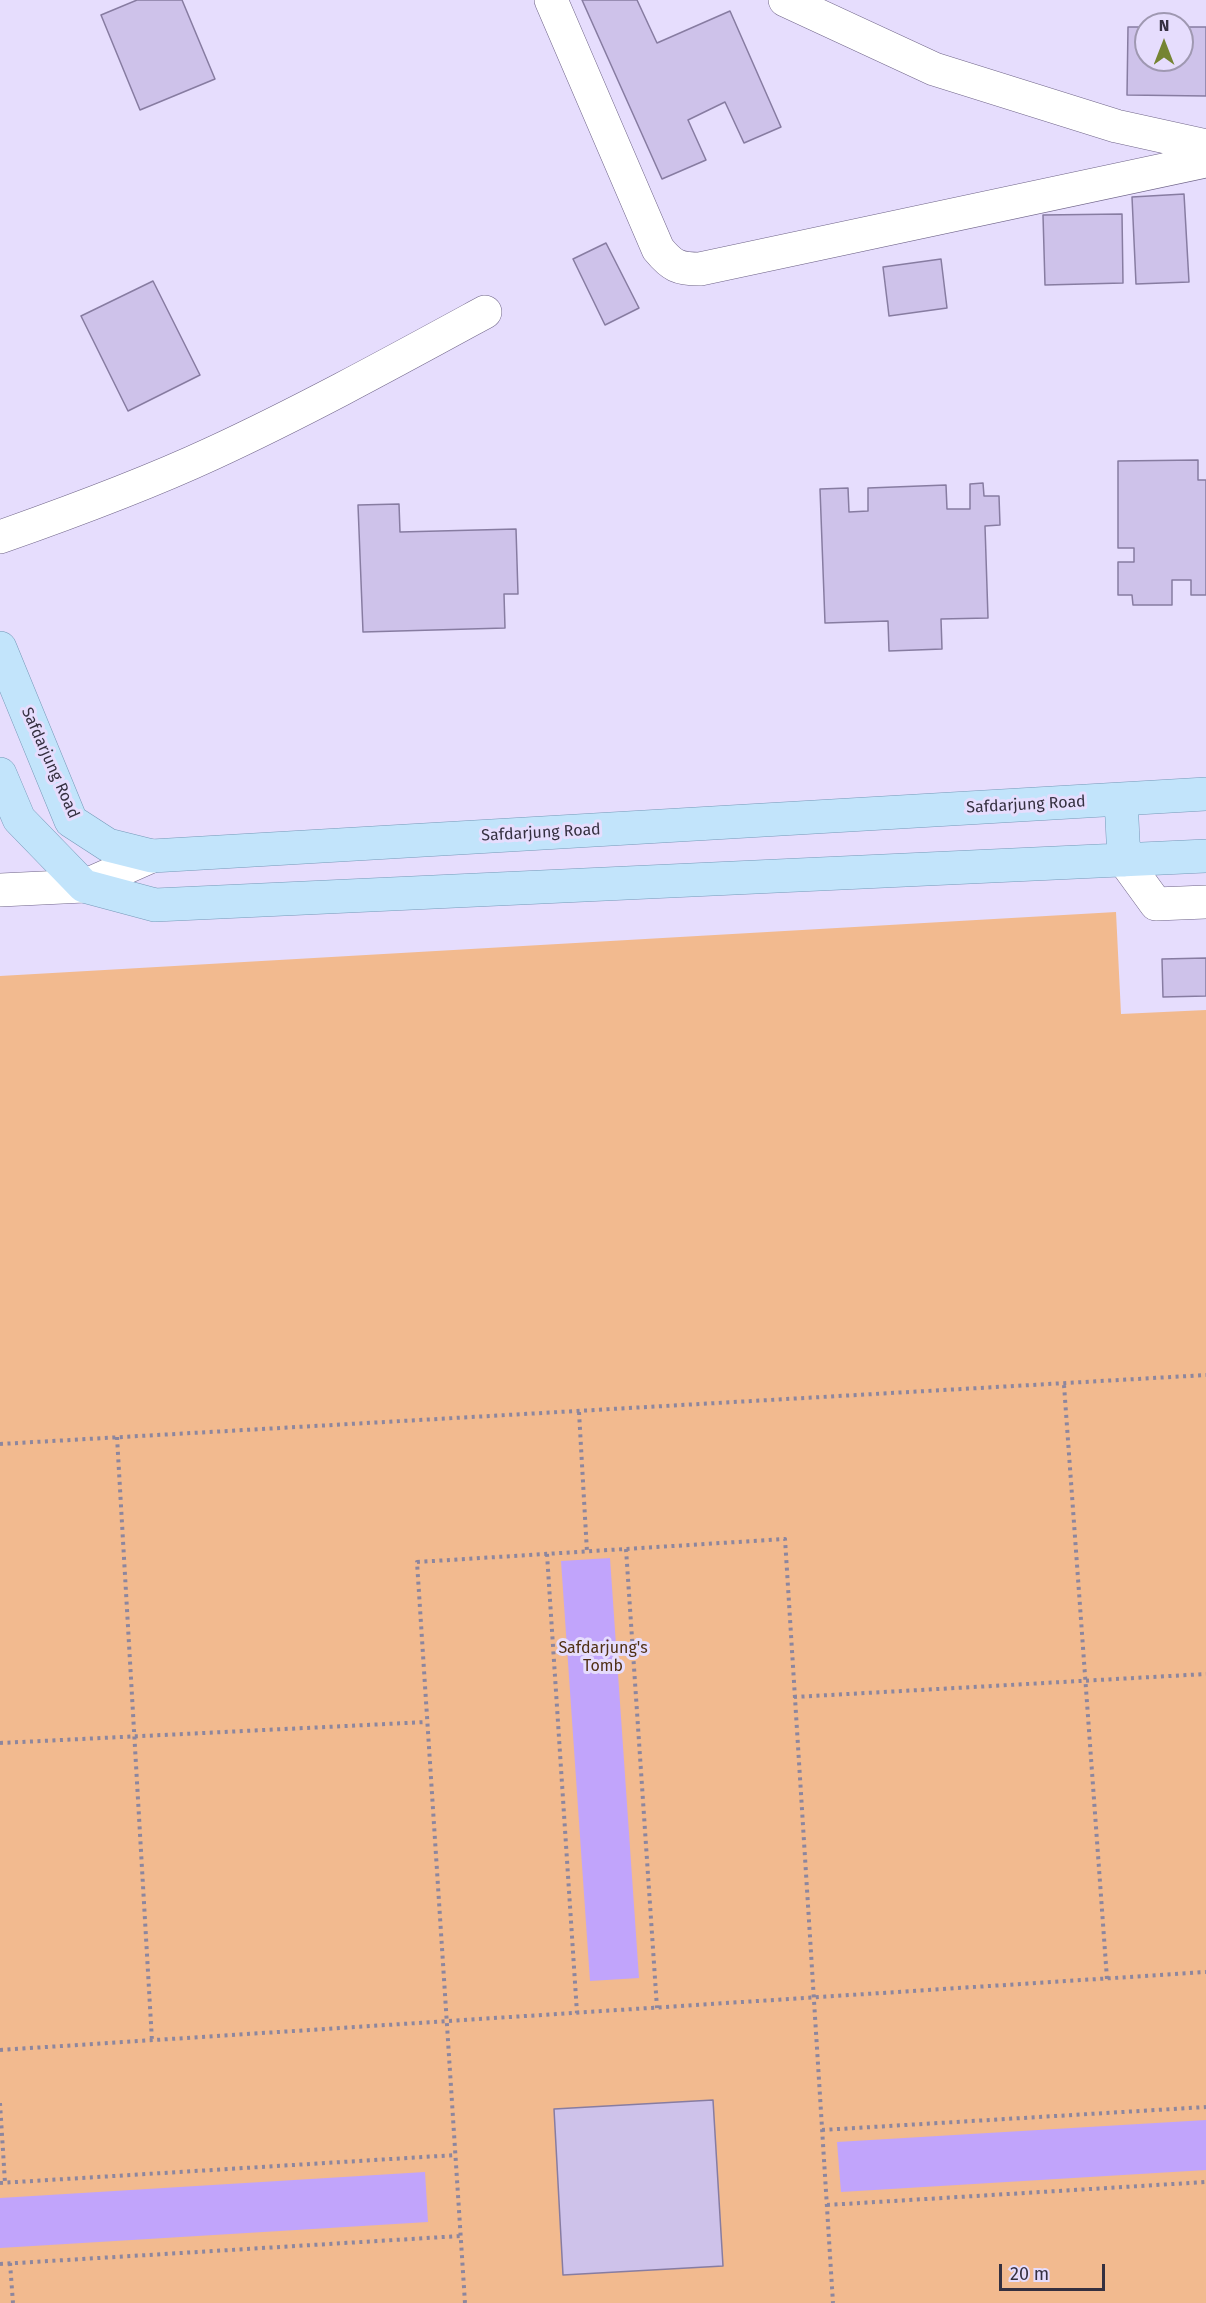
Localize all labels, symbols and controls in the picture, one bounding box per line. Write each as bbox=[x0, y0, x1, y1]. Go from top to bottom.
north arrow bbox=[1134, 12, 1194, 72]
text: N bbox=[1159, 16, 1169, 35]
street label: Safdarjung Road bbox=[17, 704, 83, 822]
street label: Safdarjung Road bbox=[966, 792, 1086, 818]
street label: Safdarjung Road bbox=[481, 820, 601, 846]
park label: Safdarjung's Tomb bbox=[558, 1639, 648, 1677]
scale bar bbox=[1002, 2252, 1108, 2290]
text: 20 m bbox=[1010, 2263, 1049, 2285]

